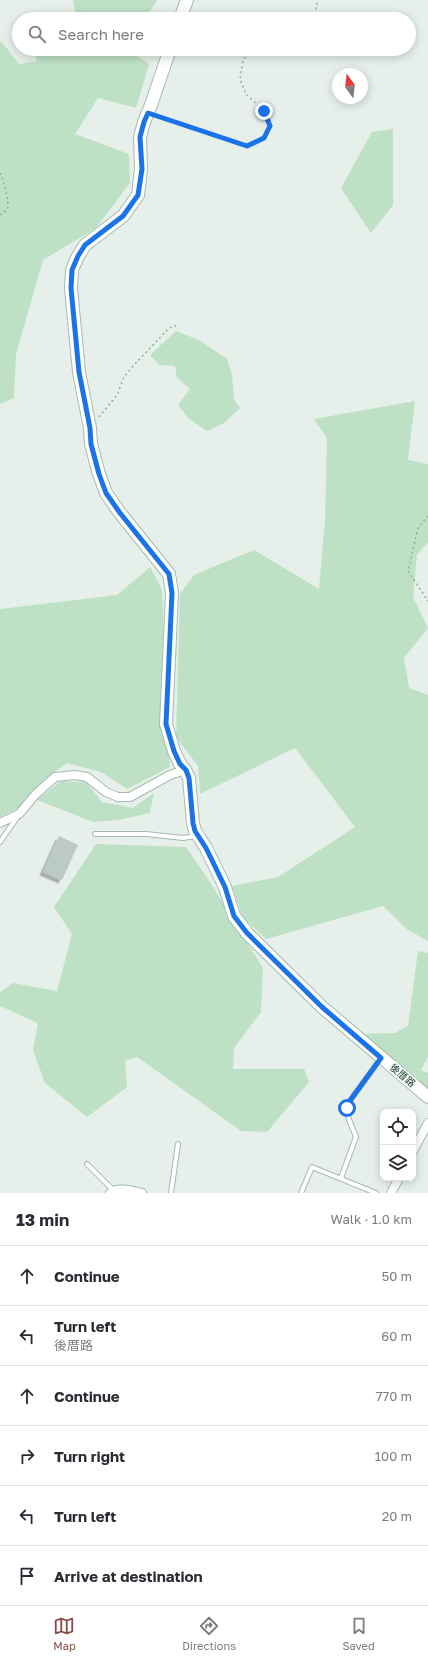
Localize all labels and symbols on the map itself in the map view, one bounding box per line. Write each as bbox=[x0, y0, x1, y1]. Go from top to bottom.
north arrow bbox=[332, 68, 368, 104]
route end bbox=[255, 102, 273, 120]
street label: 後厝路 bbox=[388, 1061, 418, 1089]
route start bbox=[338, 1099, 356, 1117]

